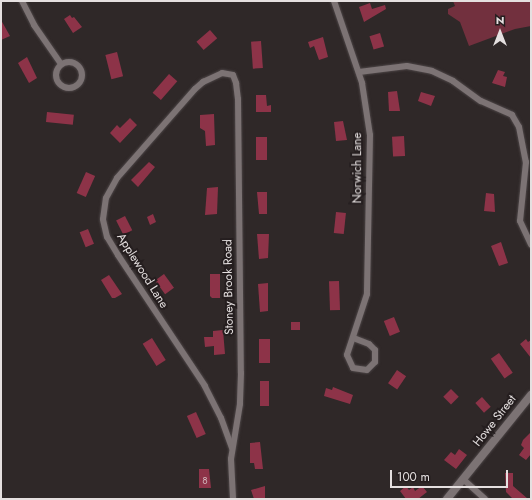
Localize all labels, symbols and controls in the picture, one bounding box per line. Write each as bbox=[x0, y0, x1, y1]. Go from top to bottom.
north arrow bbox=[480, 12, 520, 52]
text: N bbox=[496, 12, 504, 28]
street label: Norwich Lane bbox=[351, 133, 365, 203]
street label: Applewood Lane bbox=[113, 231, 171, 311]
street label: Stoney Brook Road bbox=[221, 239, 237, 335]
street label: Howe Street bbox=[470, 392, 520, 450]
scale bar bbox=[392, 462, 510, 488]
text: 100 m bbox=[397, 468, 430, 486]
house number: 8 bbox=[202, 475, 208, 487]

